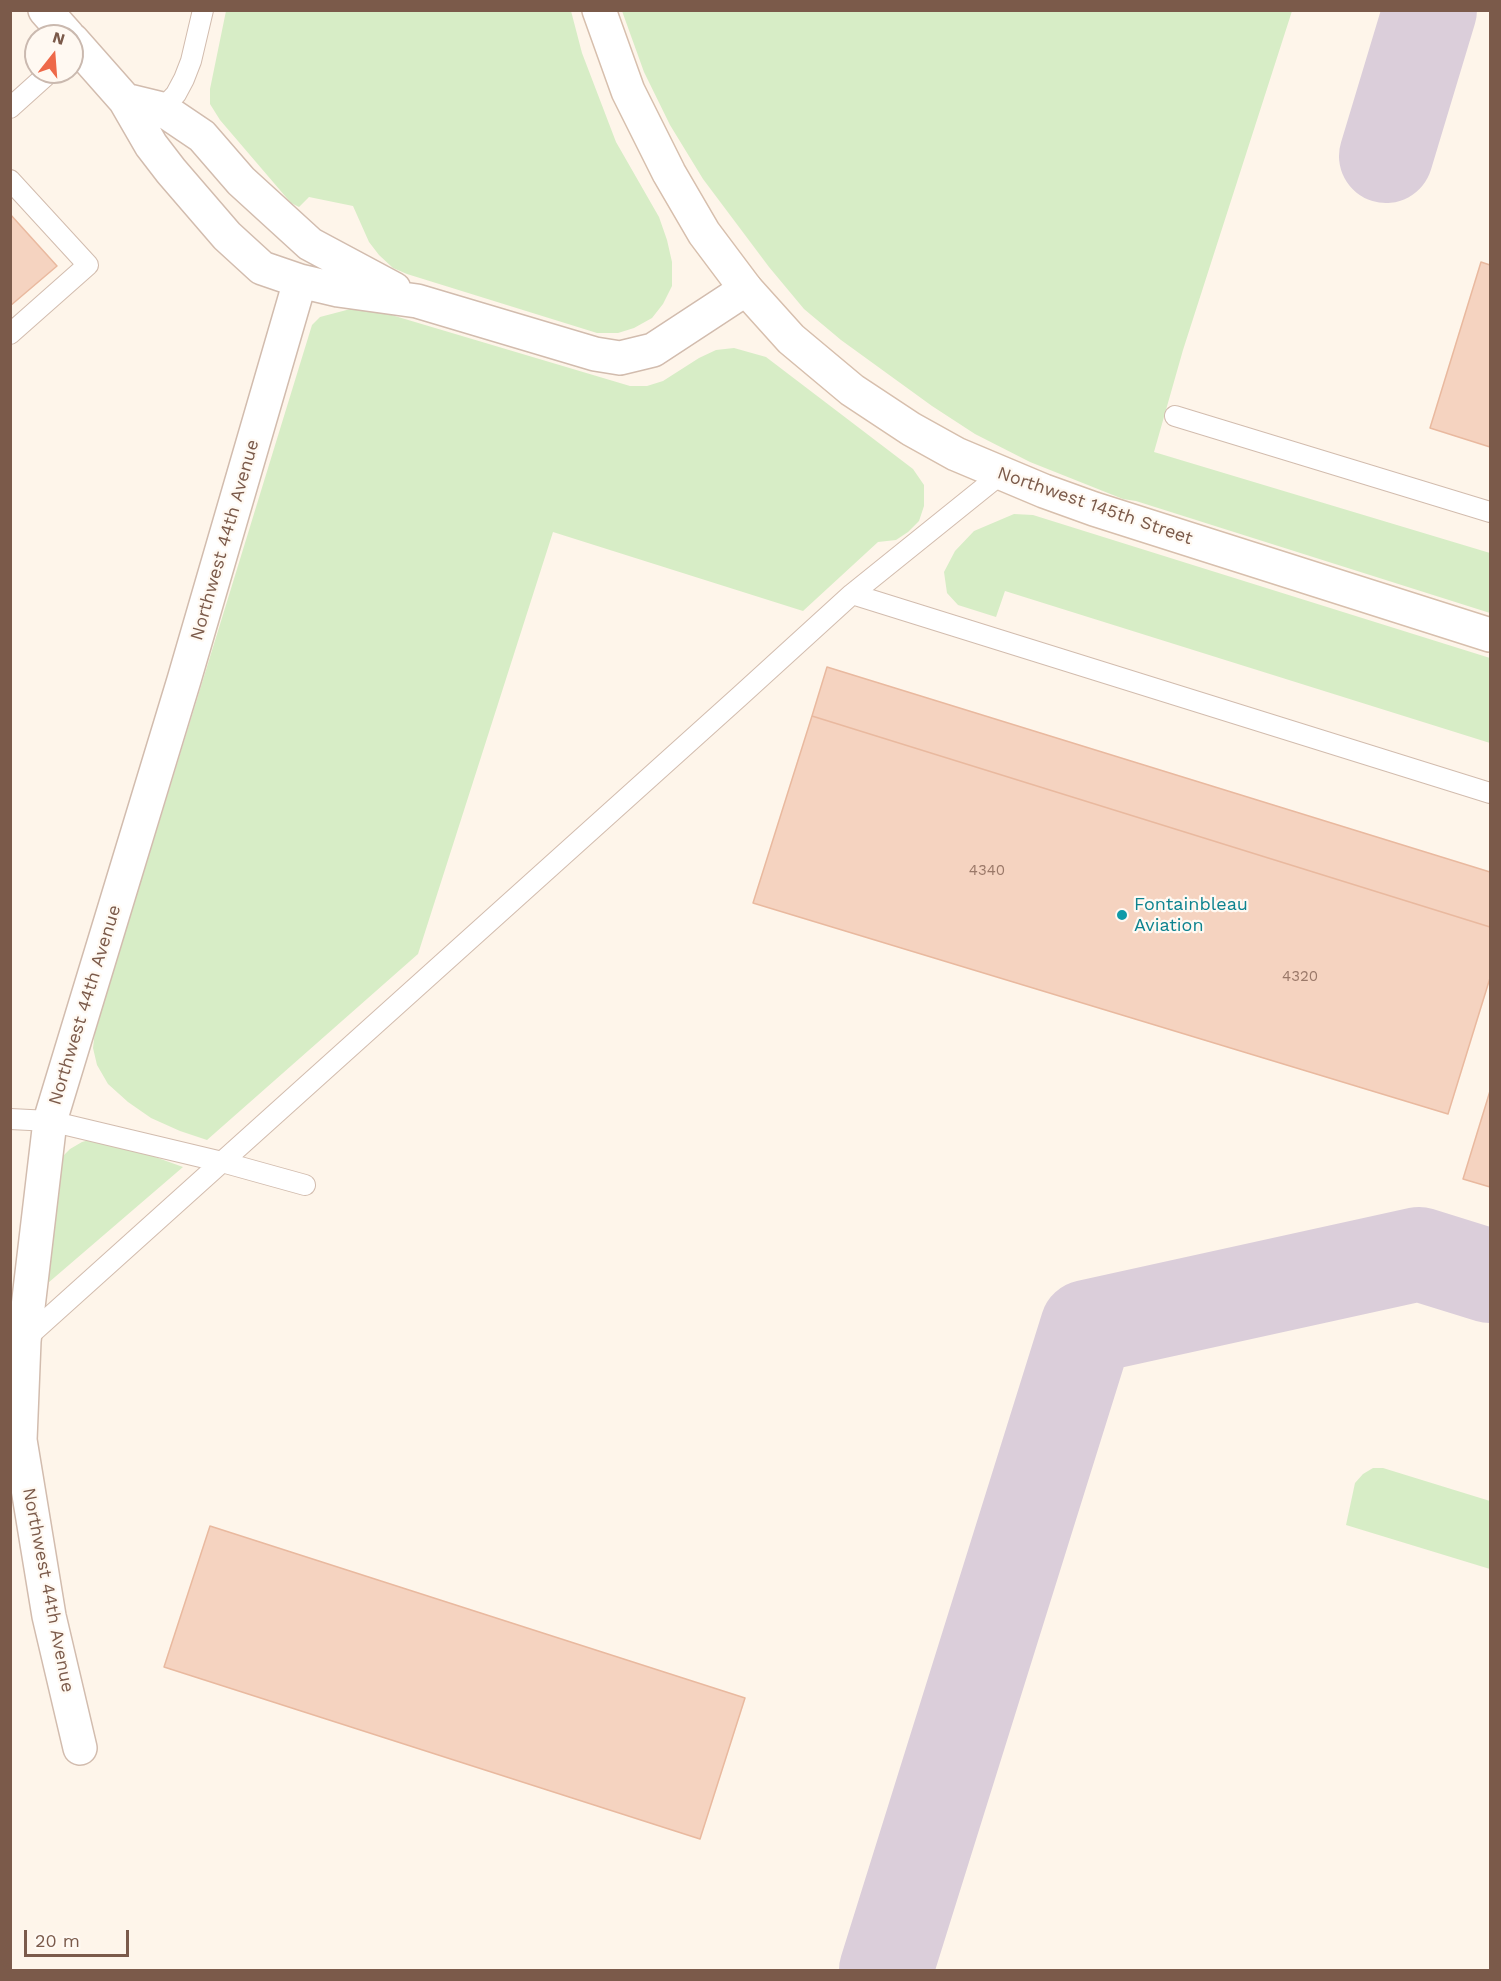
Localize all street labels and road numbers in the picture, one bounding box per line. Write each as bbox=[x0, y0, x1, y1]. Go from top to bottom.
street label: Northwest 44th Avenue bbox=[186, 437, 264, 643]
street label: Northwest 145th Street bbox=[995, 462, 1195, 550]
street label: Northwest 44th Avenue bbox=[44, 902, 126, 1108]
street label: Northwest 44th Avenue bbox=[18, 1486, 78, 1694]

